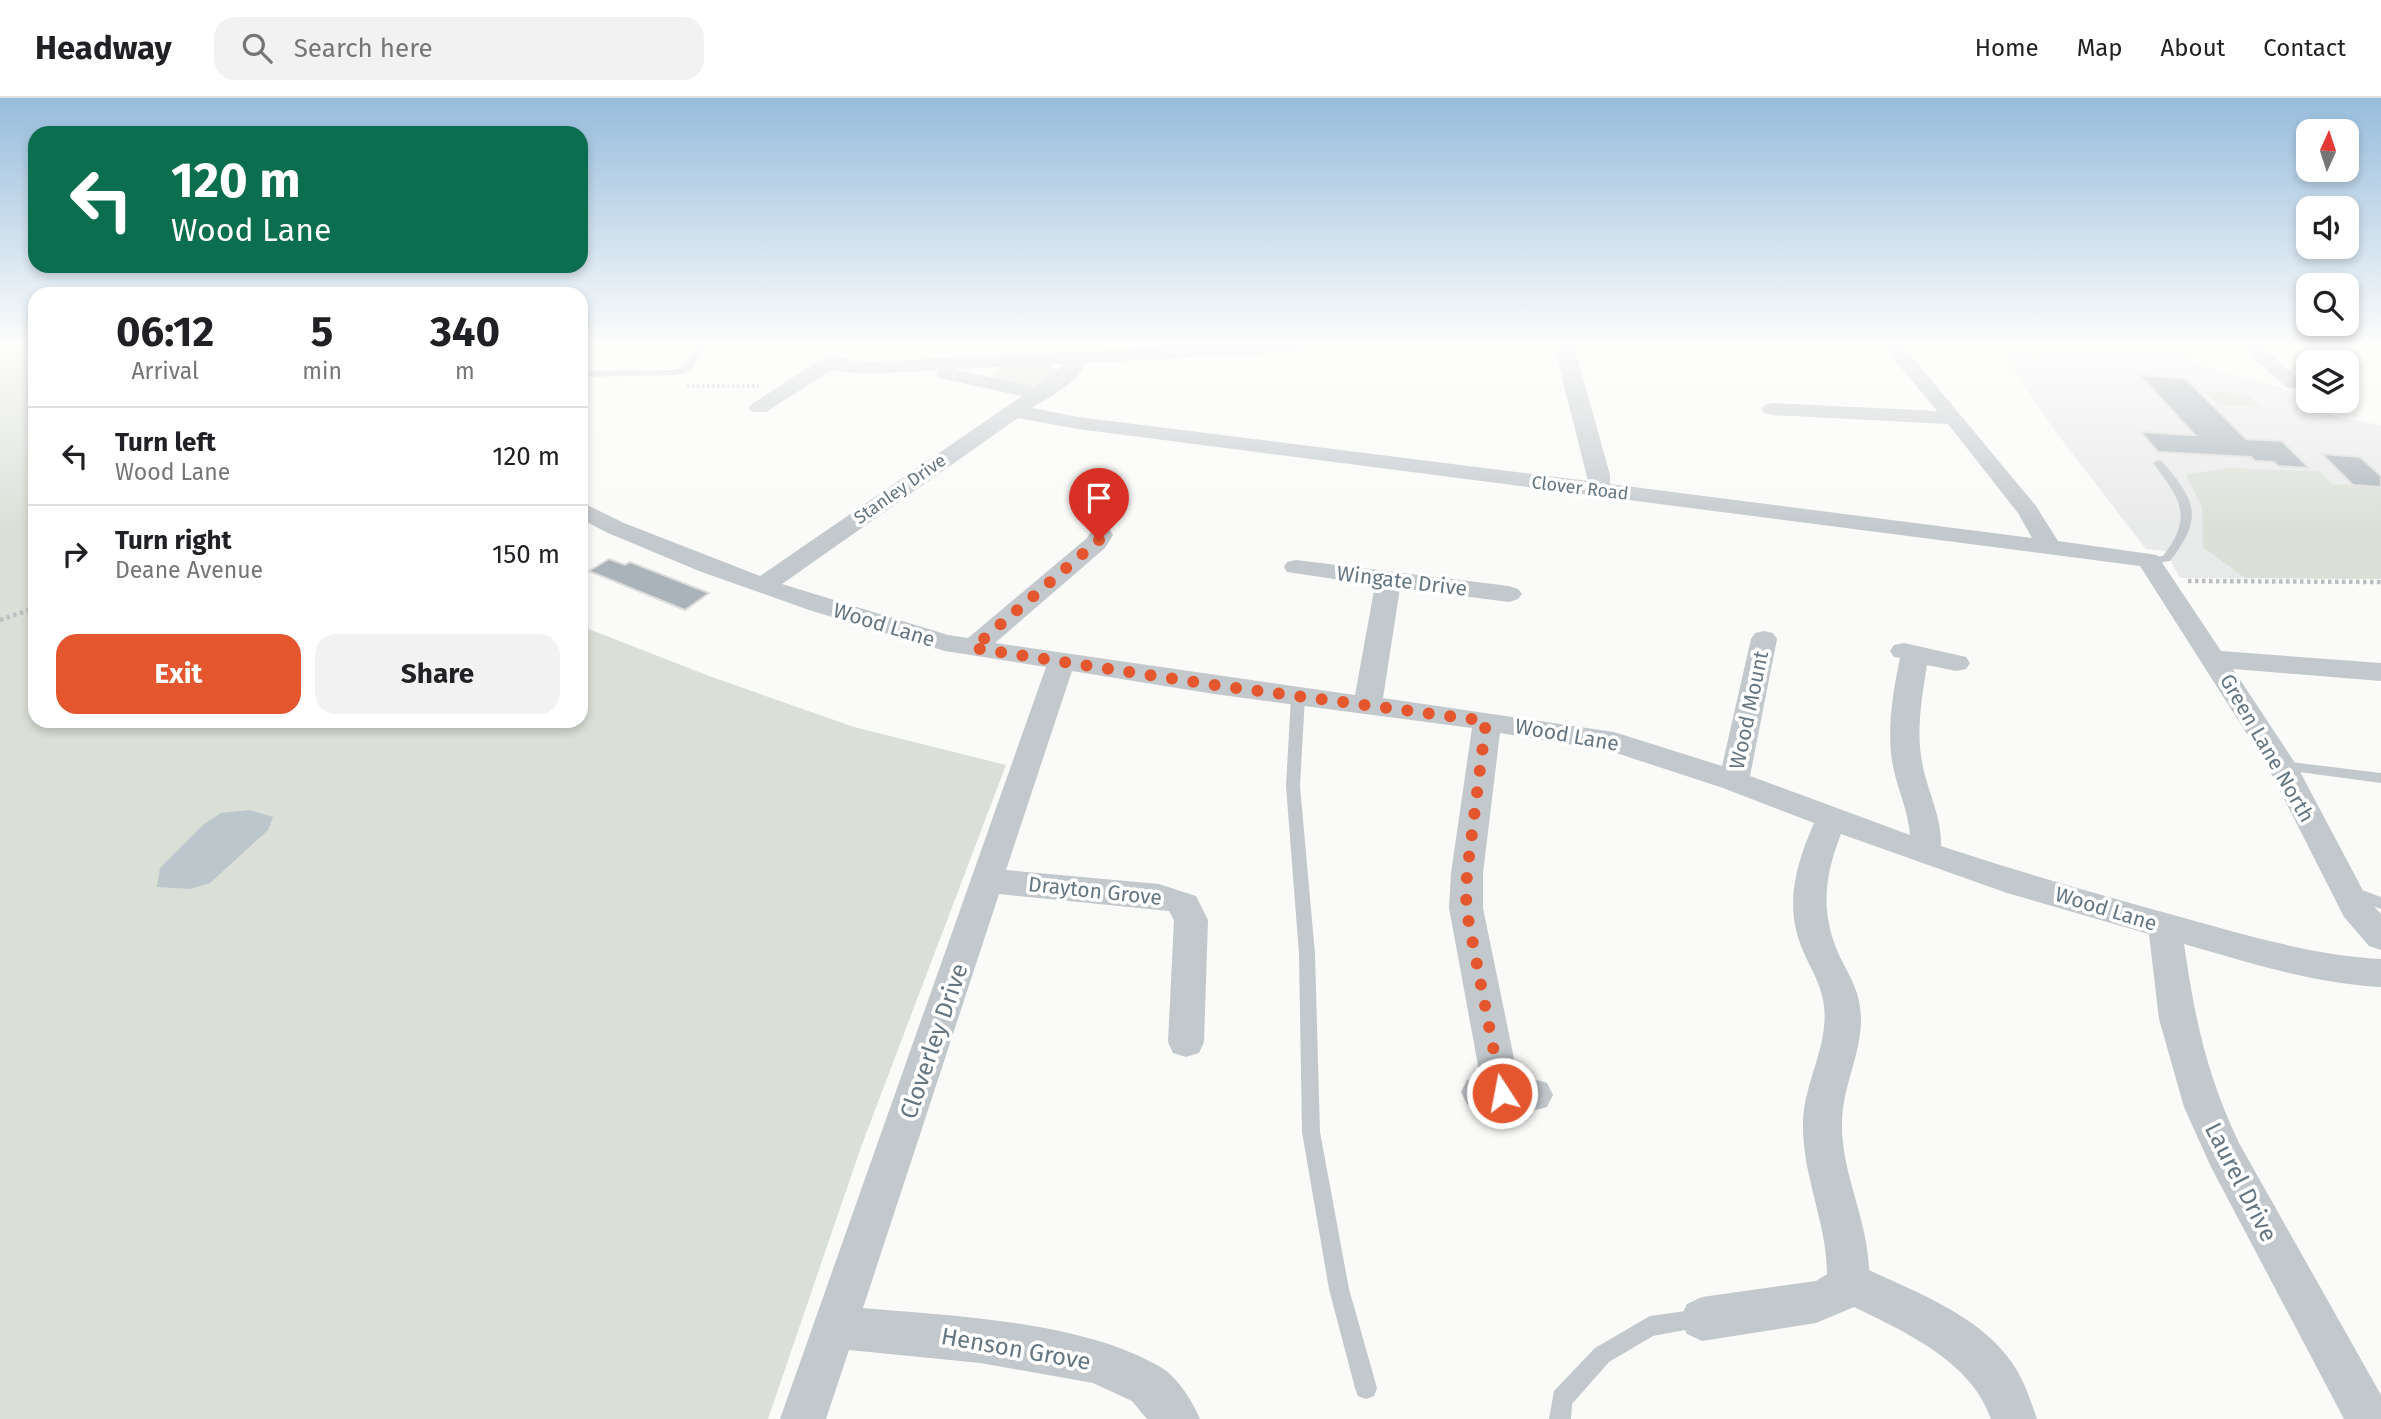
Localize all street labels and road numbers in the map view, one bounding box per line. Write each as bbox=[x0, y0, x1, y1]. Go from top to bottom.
street label: Stanley Drive bbox=[850, 449, 950, 529]
street label: Clover Road bbox=[1530, 471, 1630, 505]
street label: Wingate Drive bbox=[1335, 560, 1469, 602]
street label: Wood Lane bbox=[830, 597, 938, 653]
street label: Wood Mount bbox=[1724, 648, 1774, 772]
street label: Green Lane North bbox=[2214, 669, 2320, 827]
street label: Wood Lane bbox=[1513, 713, 1621, 757]
street label: Drayton Grove bbox=[1027, 871, 1163, 911]
street label: Wood Lane bbox=[2052, 881, 2160, 937]
street label: Cloverley Drive bbox=[894, 960, 974, 1122]
street label: Laurel Drive bbox=[2199, 1118, 2283, 1246]
street label: Henson Grove bbox=[939, 1322, 1093, 1376]

